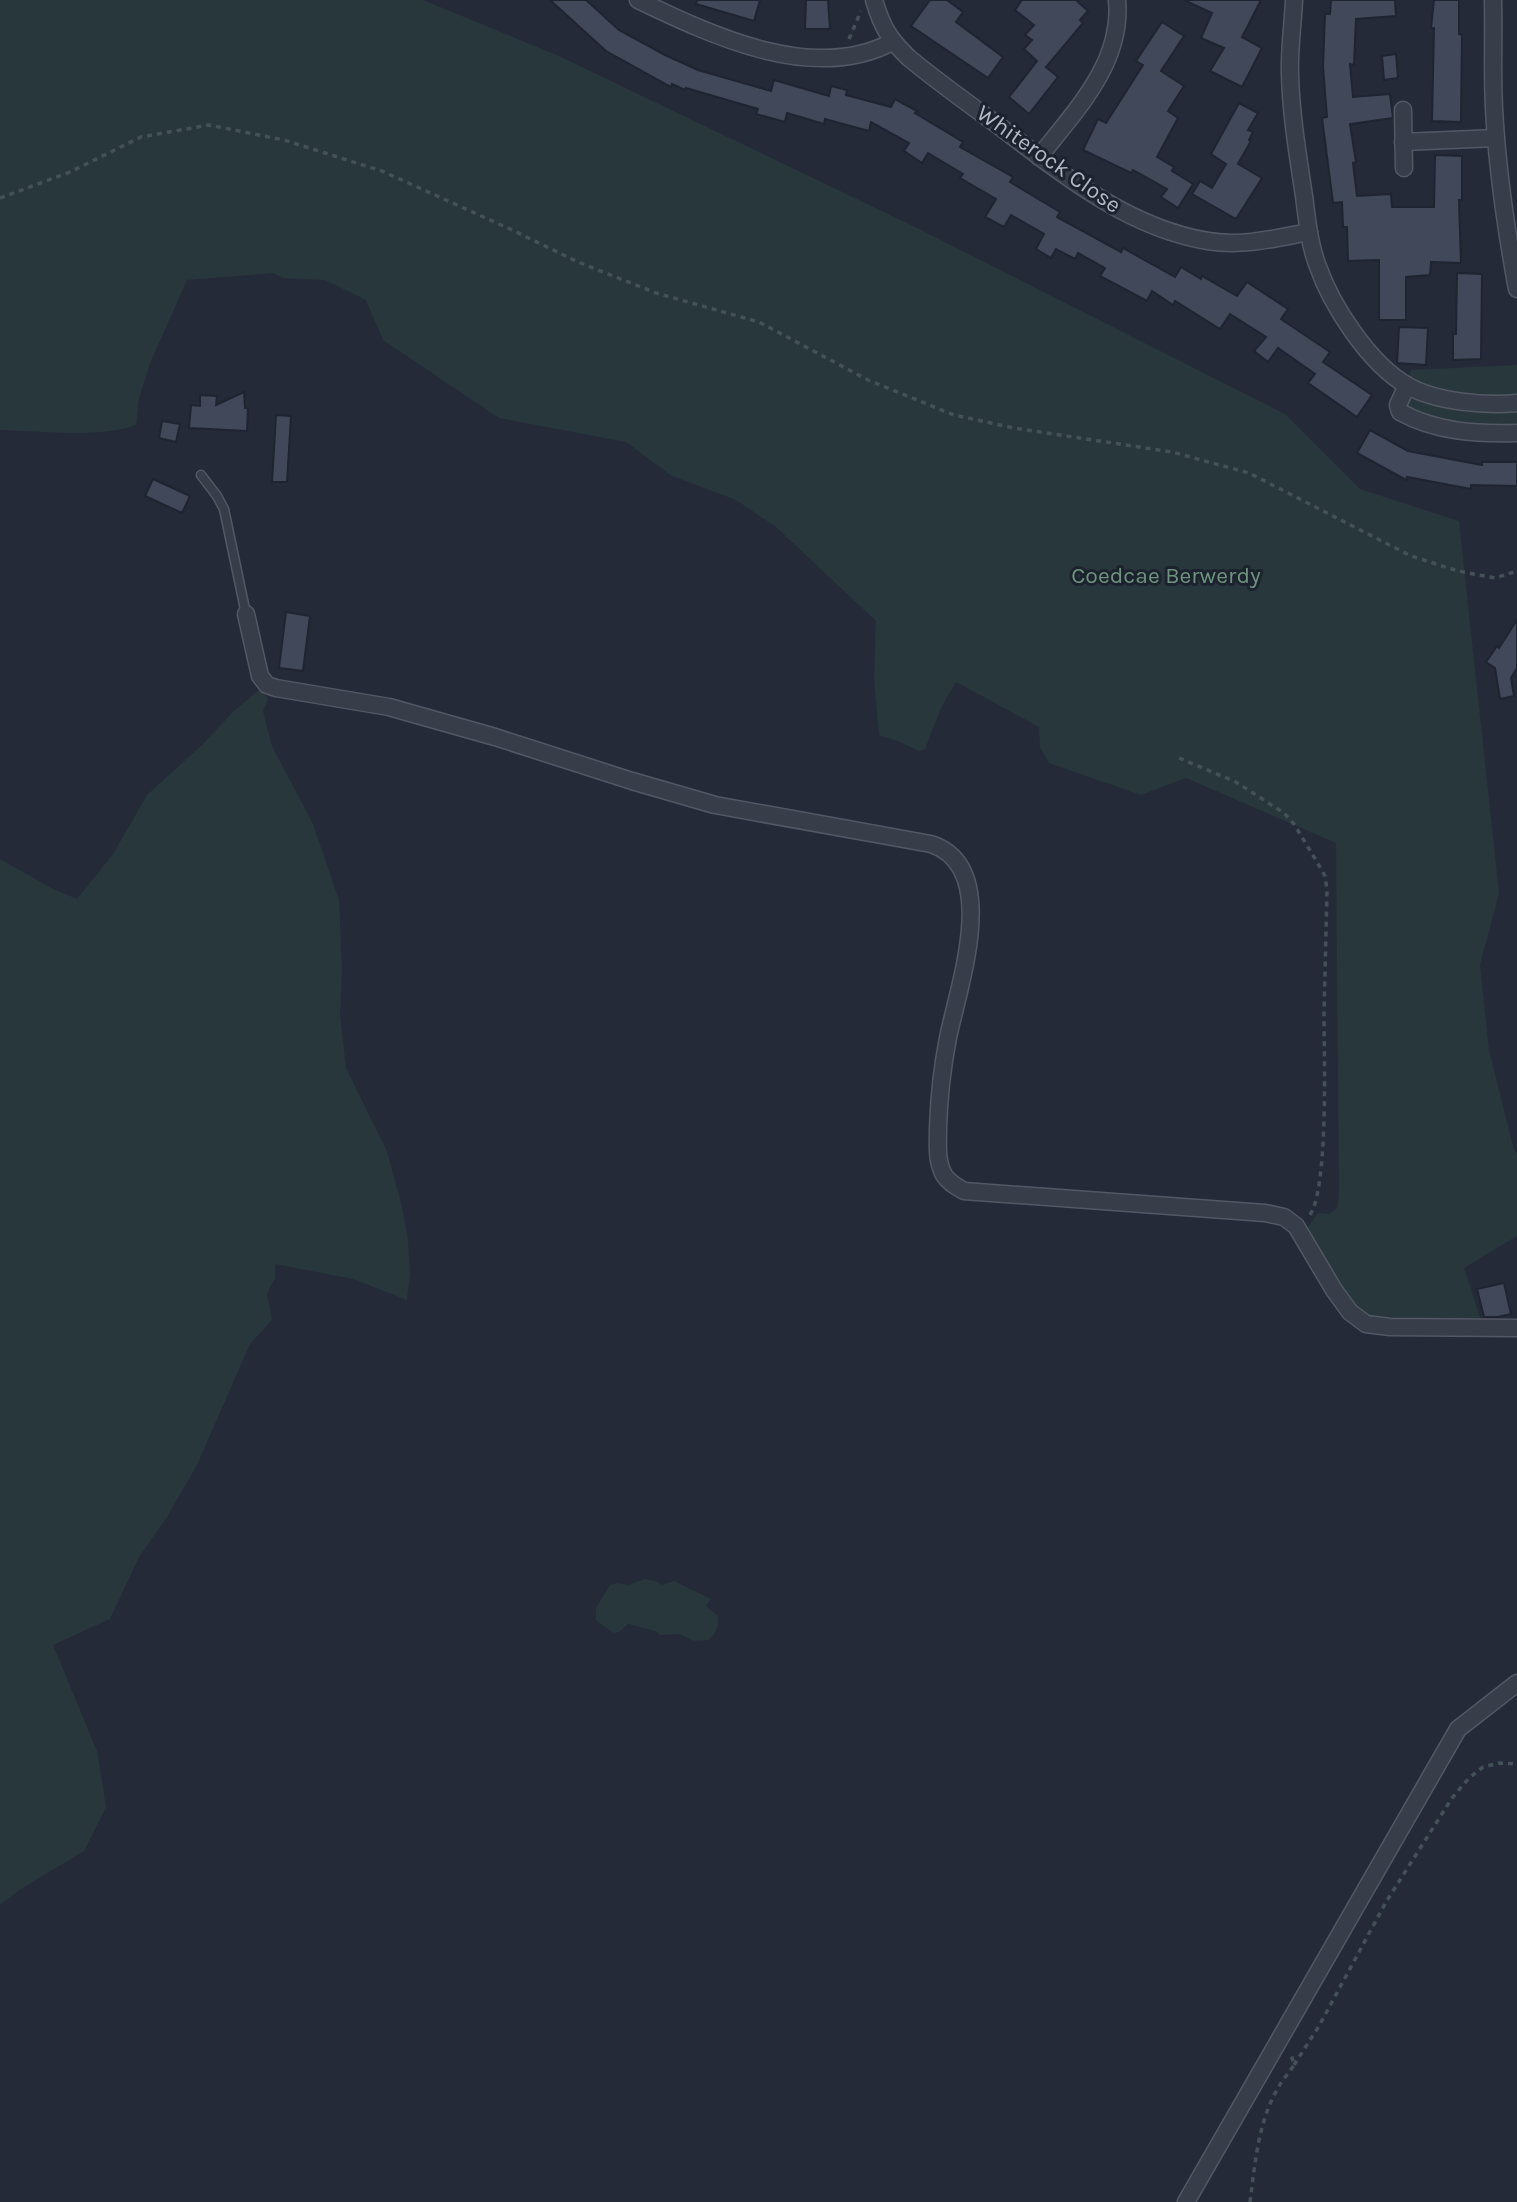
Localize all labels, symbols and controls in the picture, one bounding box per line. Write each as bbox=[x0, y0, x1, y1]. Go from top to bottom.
street label: Whiterock Close bbox=[972, 99, 1126, 219]
park label: Coedcae Berwerdy bbox=[1071, 562, 1261, 589]

